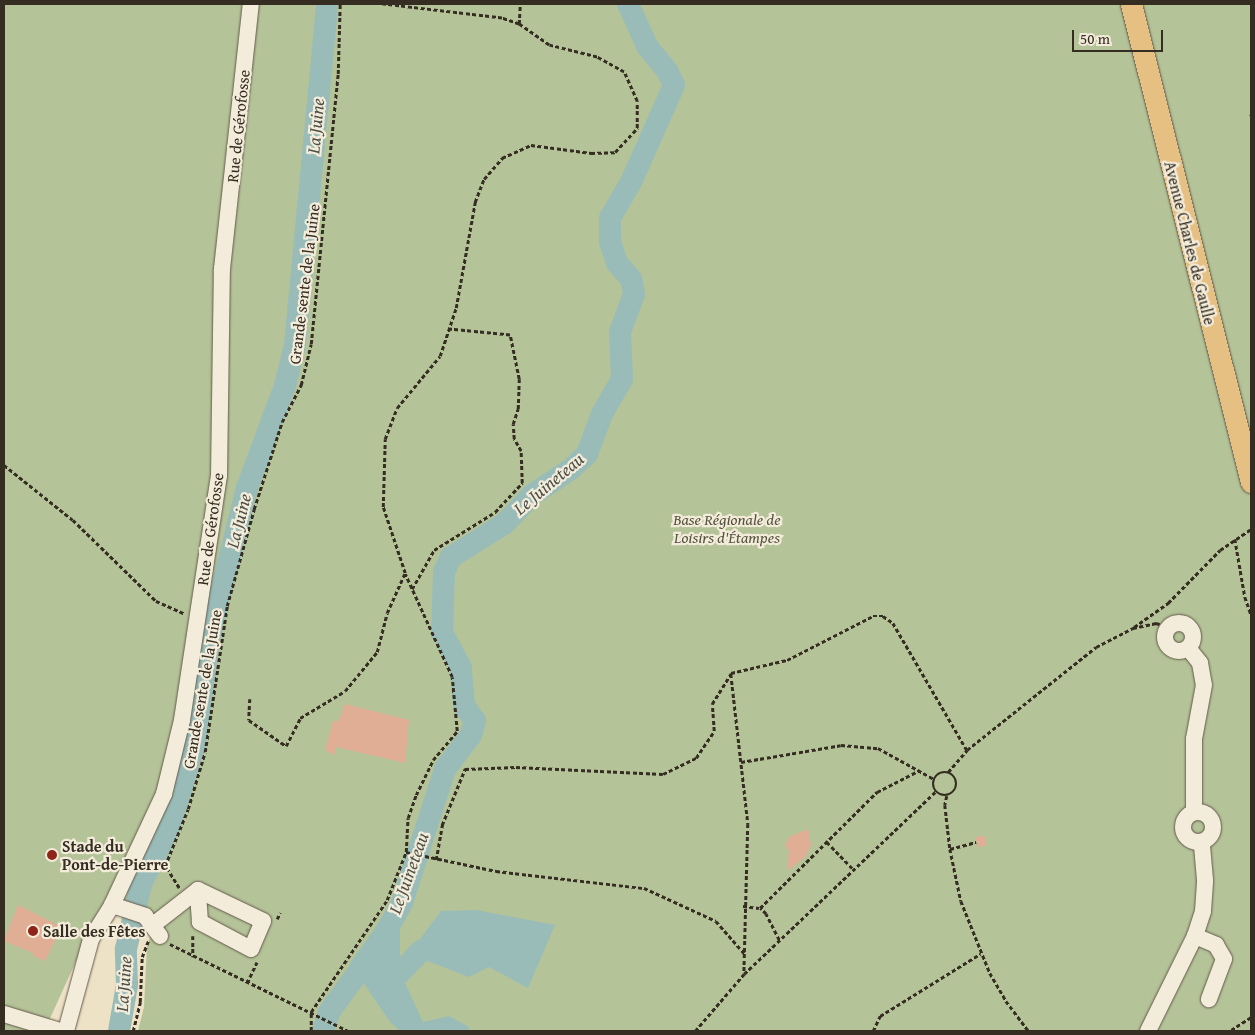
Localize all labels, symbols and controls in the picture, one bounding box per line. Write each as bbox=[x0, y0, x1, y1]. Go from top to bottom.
scale bar bbox=[1075, 20, 1166, 52]
text: 50 m bbox=[1080, 28, 1110, 49]
street label: Rue de Gérofosse bbox=[223, 69, 253, 183]
water label: La Juine bbox=[303, 97, 329, 155]
street label: Avenue Charles de Gaulle bbox=[1160, 159, 1220, 327]
street label: Grande sente de la Juine bbox=[285, 203, 323, 365]
water label: Le Juineteau bbox=[509, 448, 589, 520]
street label: Rue de Gérofosse bbox=[193, 472, 227, 586]
water label: La Juine bbox=[222, 491, 256, 551]
park label: Base Régionale de Loisirs d'Étampes bbox=[673, 509, 781, 547]
street label: Grande sente de la Juine bbox=[179, 608, 225, 770]
water label: Le Juineteau bbox=[384, 829, 434, 917]
place label: Stade du Pont-de-Pierre bbox=[62, 836, 168, 874]
marker: Stade du Pont-de-Pierre bbox=[46, 849, 58, 861]
place label: Salle des Fêtes bbox=[43, 921, 145, 941]
marker: Salle des Fêtes bbox=[27, 925, 39, 937]
water label: La Juine bbox=[111, 956, 137, 1012]

